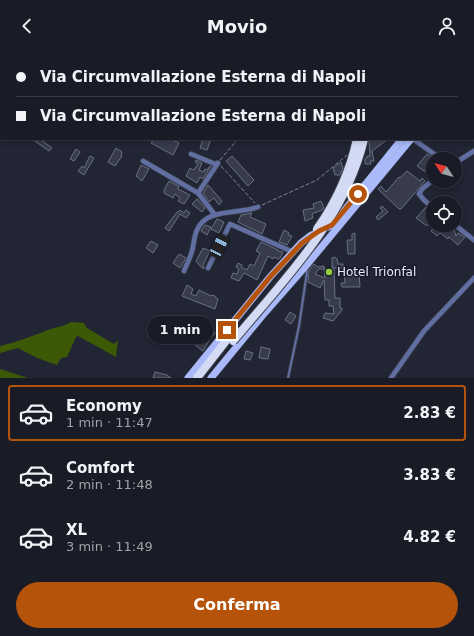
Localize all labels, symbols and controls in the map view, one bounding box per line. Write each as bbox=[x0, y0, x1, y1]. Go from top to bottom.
icon: back bbox=[16, 15, 38, 37]
icon: person bbox=[436, 15, 458, 37]
text: Movio bbox=[207, 16, 267, 37]
text: Via Circumvallazione Esterna di Napoli bbox=[40, 68, 366, 86]
text: Via Circumvallazione Esterna di Napoli bbox=[40, 107, 366, 125]
north arrow bbox=[426, 152, 462, 188]
map controls bbox=[426, 152, 462, 232]
route start bbox=[349, 185, 367, 203]
button: locate bbox=[426, 196, 462, 232]
car bbox=[208, 233, 230, 259]
place label: Hotel Trionfal bbox=[337, 265, 416, 279]
marker: Hotel Trionfal bbox=[324, 267, 334, 277]
callout: 1 min bbox=[147, 316, 213, 344]
route end bbox=[218, 321, 236, 339]
text: 1 min bbox=[160, 322, 200, 337]
icon: car bbox=[18, 395, 54, 431]
text: Economy bbox=[66, 397, 142, 415]
text: 2.83 € bbox=[403, 404, 456, 422]
text: 1 min · 11:47 bbox=[66, 415, 153, 430]
icon: car bbox=[18, 457, 54, 493]
text: Comfort bbox=[66, 459, 134, 477]
text: 3.83 € bbox=[403, 466, 456, 484]
text: 2 min · 11:48 bbox=[66, 477, 153, 492]
icon: car bbox=[18, 519, 54, 555]
text: XL bbox=[66, 521, 87, 539]
text: 4.82 € bbox=[403, 528, 456, 546]
text: 3 min · 11:49 bbox=[66, 539, 153, 554]
button: Conferma bbox=[16, 582, 458, 628]

